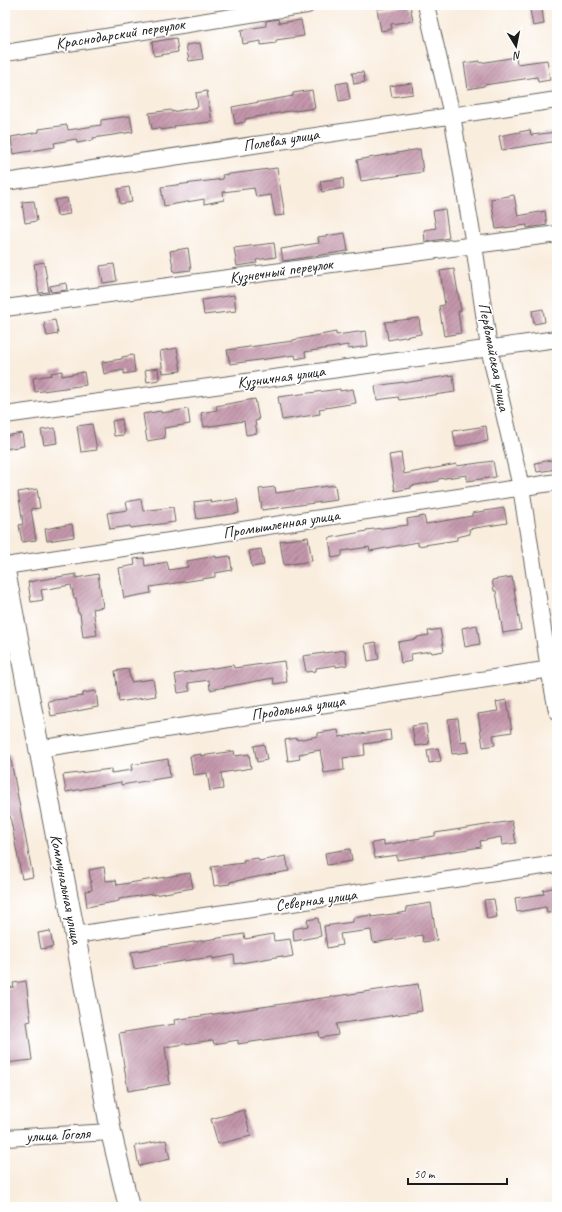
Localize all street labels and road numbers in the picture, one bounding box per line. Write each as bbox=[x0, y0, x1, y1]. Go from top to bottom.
street label: Краснодарский переулок bbox=[54, 14, 188, 54]
street label: Полевая улица bbox=[242, 124, 321, 156]
street label: Кузнечный переулок bbox=[228, 254, 336, 288]
street label: Первомайская улица bbox=[474, 301, 515, 414]
street label: Кузничная улица bbox=[236, 361, 327, 393]
street label: Промышленная улица bbox=[221, 505, 342, 543]
street label: Продольная улица bbox=[250, 691, 347, 725]
street label: Коммунальная улица bbox=[46, 833, 87, 947]
street label: Северная улица bbox=[274, 884, 359, 916]
street label: улица Гоголя bbox=[25, 1123, 92, 1147]

